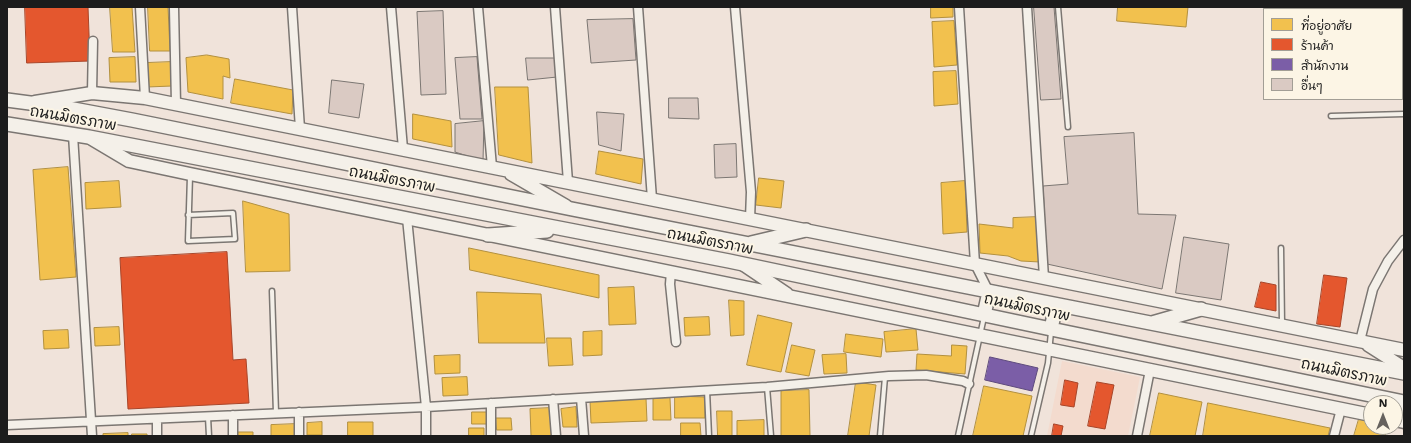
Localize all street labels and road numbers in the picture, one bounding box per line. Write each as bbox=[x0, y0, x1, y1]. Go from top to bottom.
street label: ถนนมิตรภาพ bbox=[28, 103, 118, 135]
street label: ถนนมิตรภาพ bbox=[347, 163, 437, 197]
street label: ถนนมิตรภาพ bbox=[665, 225, 755, 259]
street label: ถนนมิตรภาพ bbox=[982, 290, 1072, 326]
street label: ถนนมิตรภาพ bbox=[1299, 355, 1389, 391]

